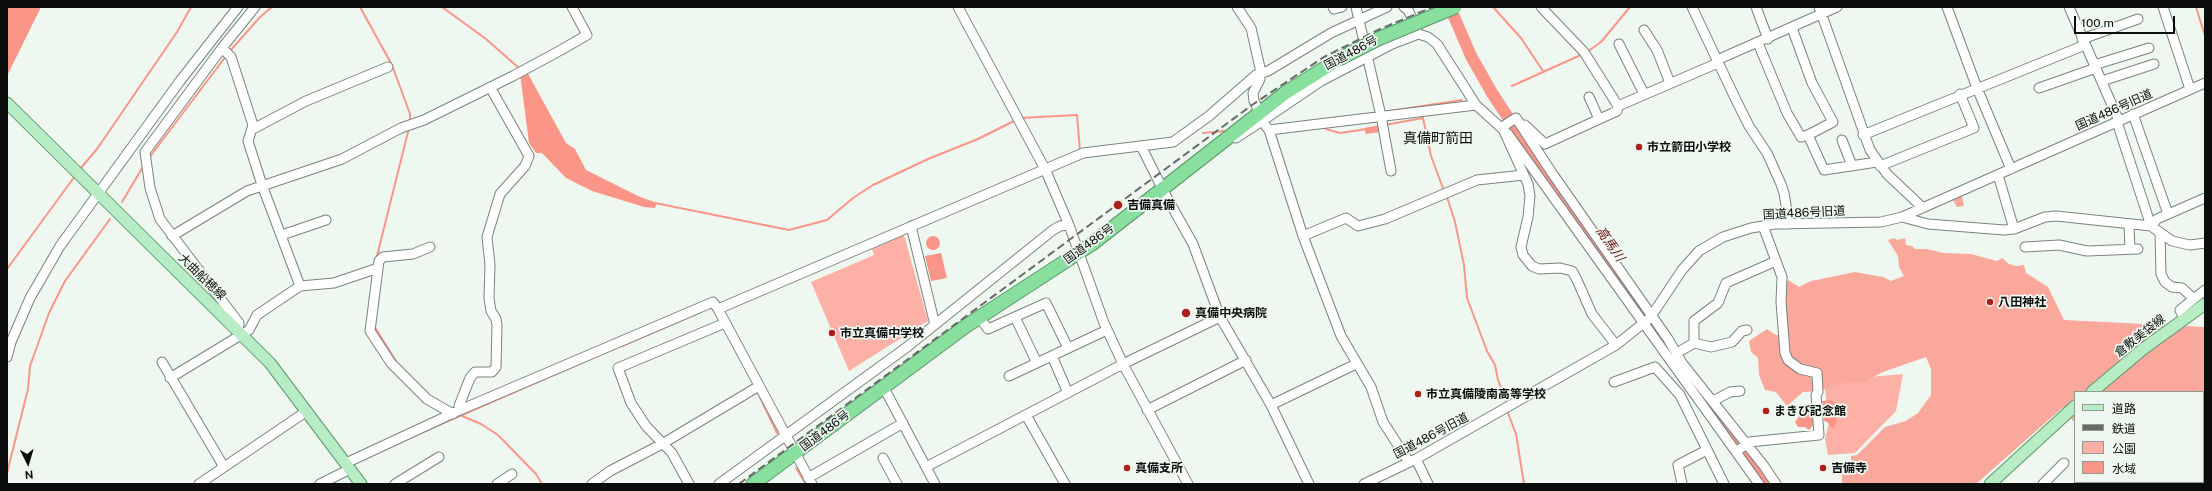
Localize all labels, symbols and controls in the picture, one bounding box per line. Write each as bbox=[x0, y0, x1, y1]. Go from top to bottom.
scale bar bbox=[2076, 8, 2177, 34]
text: 100 m bbox=[2081, 16, 2114, 30]
street label: 国道486号 bbox=[1322, 33, 1380, 73]
street label: 国道486号旧道 bbox=[2073, 87, 2155, 133]
district label: 真備町箭田 bbox=[1403, 131, 1473, 147]
place label: 市立箭田小学校 bbox=[1647, 140, 1731, 154]
marker: 市立箭田小学校 bbox=[1634, 142, 1644, 152]
place label: 吉備真備 bbox=[1127, 198, 1175, 212]
marker: 吉備真備 bbox=[1112, 199, 1124, 211]
street label: 国道486号旧道 bbox=[1762, 204, 1846, 222]
street label: 国道486号 bbox=[1061, 221, 1117, 267]
water label: 高馬川 bbox=[1592, 224, 1628, 264]
street label: 大曲船穂線 bbox=[175, 251, 229, 303]
place label: 八田神社 bbox=[1998, 295, 2046, 309]
marker: 八田神社 bbox=[1985, 297, 1995, 307]
place label: 真備中央病院 bbox=[1195, 306, 1267, 320]
marker: 真備中央病院 bbox=[1180, 307, 1192, 319]
street label: 倉敷美袋線 bbox=[2112, 312, 2168, 360]
place label: 市立真備中学校 bbox=[840, 326, 924, 340]
marker: 市立真備中学校 bbox=[827, 328, 837, 338]
place label: 市立真備陵南高等学校 bbox=[1426, 387, 1546, 401]
marker: 市立真備陵南高等学校 bbox=[1413, 389, 1423, 399]
legend bbox=[2074, 391, 2204, 483]
text: 道路 bbox=[2112, 402, 2136, 416]
place label: まきび記念館 bbox=[1774, 404, 1846, 418]
marker: まきび記念館 bbox=[1761, 406, 1771, 416]
street label: 国道486号 bbox=[797, 408, 853, 454]
street label: 国道486号旧道 bbox=[1391, 410, 1471, 462]
text: 鉄道 bbox=[2112, 422, 2136, 436]
text: 公園 bbox=[2112, 442, 2136, 456]
north arrow bbox=[8, 443, 48, 483]
place label: 真備支所 bbox=[1135, 461, 1183, 475]
place label: 吉備寺 bbox=[1831, 461, 1867, 475]
text: 水域 bbox=[2112, 462, 2136, 476]
marker: 真備支所 bbox=[1122, 463, 1132, 473]
marker: 吉備寺 bbox=[1818, 463, 1828, 473]
text: N bbox=[24, 469, 34, 481]

